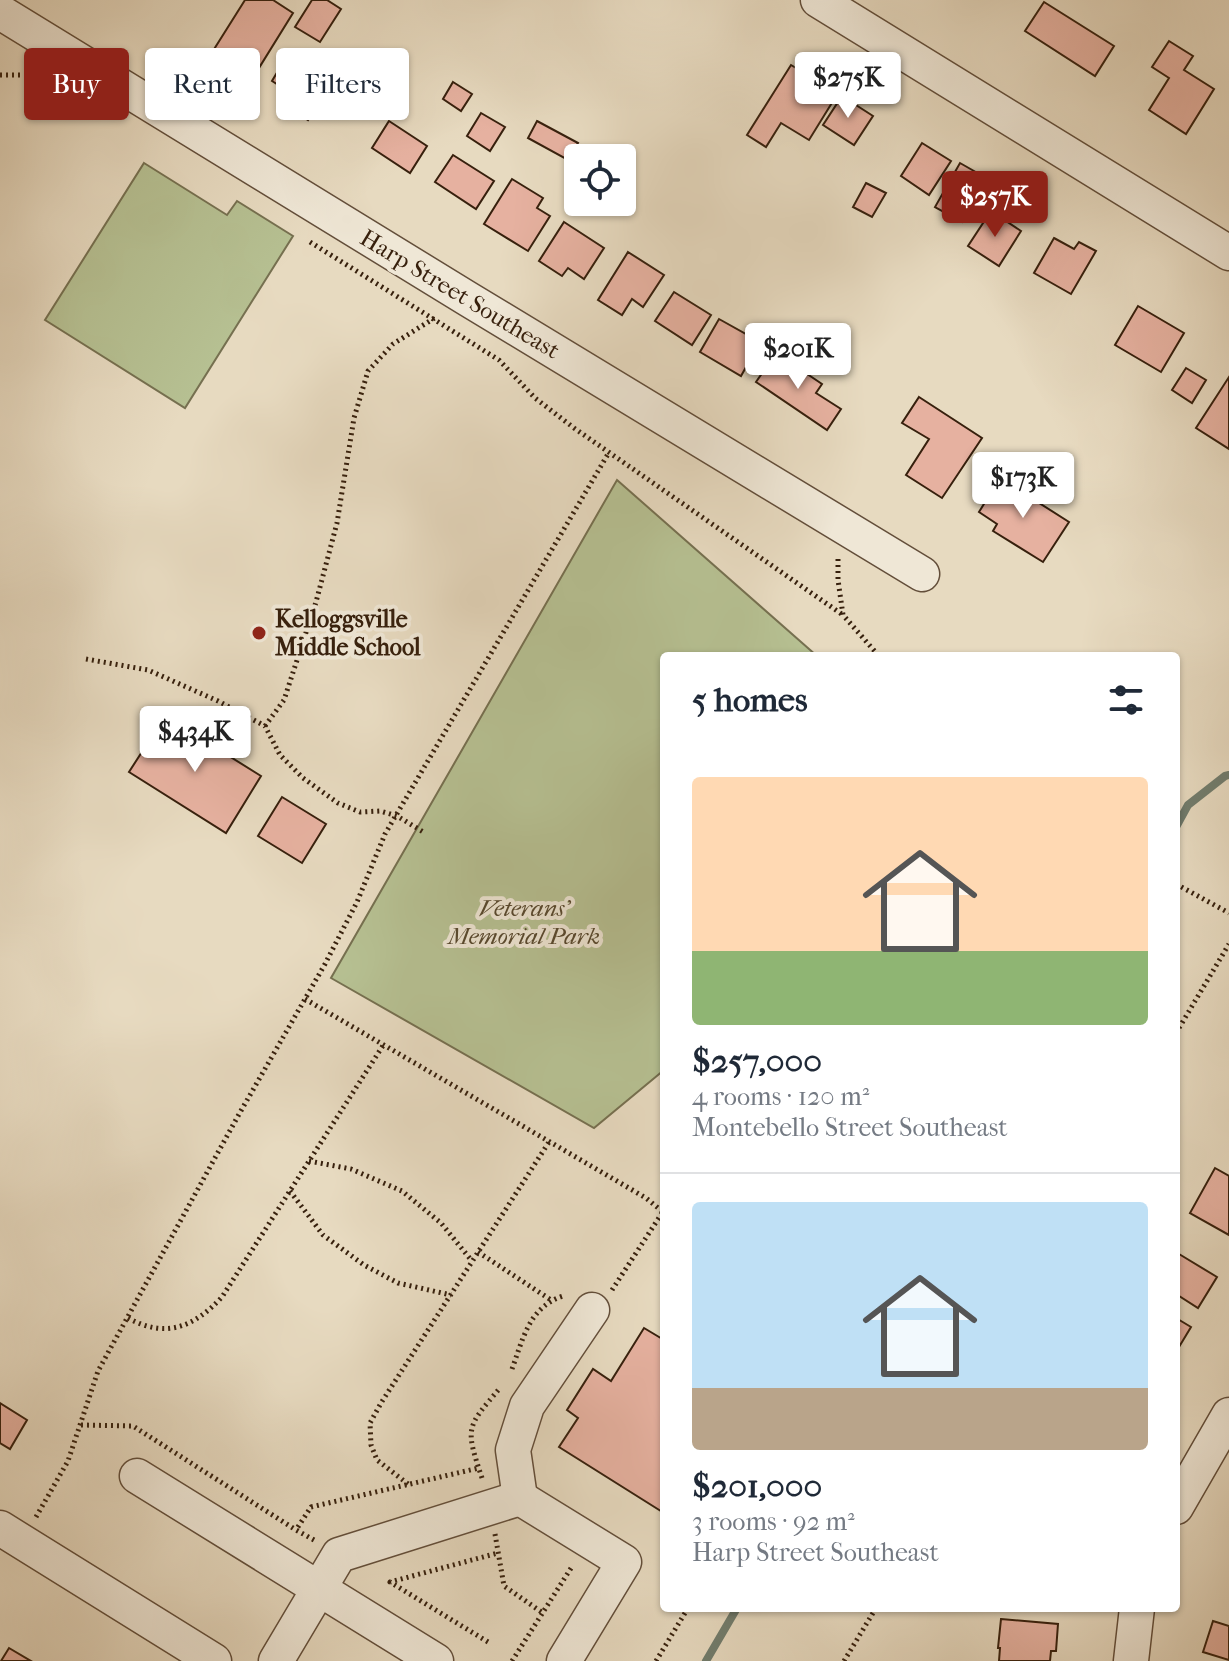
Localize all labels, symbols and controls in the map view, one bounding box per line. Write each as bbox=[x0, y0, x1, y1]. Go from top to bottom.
chip: Buy bbox=[24, 48, 129, 120]
chip: Rent bbox=[145, 48, 260, 120]
chip: Filters bbox=[276, 48, 409, 120]
pin: $275K bbox=[792, 52, 904, 120]
text: $275K bbox=[813, 62, 883, 93]
map controls bbox=[564, 144, 636, 216]
button: locate bbox=[564, 144, 636, 216]
pin: $257K bbox=[939, 171, 1051, 239]
text: $257K bbox=[960, 181, 1030, 212]
street label: Harp Street Southeast bbox=[355, 223, 565, 365]
pin: $201K bbox=[742, 323, 854, 391]
text: $201K bbox=[763, 333, 833, 364]
pin: $173K bbox=[967, 452, 1079, 520]
text: $173K bbox=[990, 462, 1056, 493]
place label: Kelloggsville Middle School bbox=[275, 605, 421, 661]
marker: Kelloggsville Middle School bbox=[250, 624, 268, 642]
icon: filters bbox=[1104, 678, 1148, 722]
text: 5 homes bbox=[692, 680, 807, 720]
pin: $434K bbox=[139, 706, 251, 774]
text: $434K bbox=[158, 716, 232, 747]
icon: home bbox=[848, 829, 992, 973]
park label: Veterans' Memorial Park bbox=[446, 894, 600, 950]
text: $257,000 bbox=[692, 1041, 822, 1081]
text: 4 rooms · 120 m² bbox=[692, 1081, 869, 1112]
text: Montebello Street Southeast bbox=[692, 1112, 1008, 1143]
icon: home bbox=[848, 1254, 992, 1398]
text: $201,000 bbox=[692, 1466, 822, 1506]
text: 3 rooms · 92 m² bbox=[692, 1506, 855, 1537]
text: Harp Street Southeast bbox=[692, 1537, 939, 1568]

